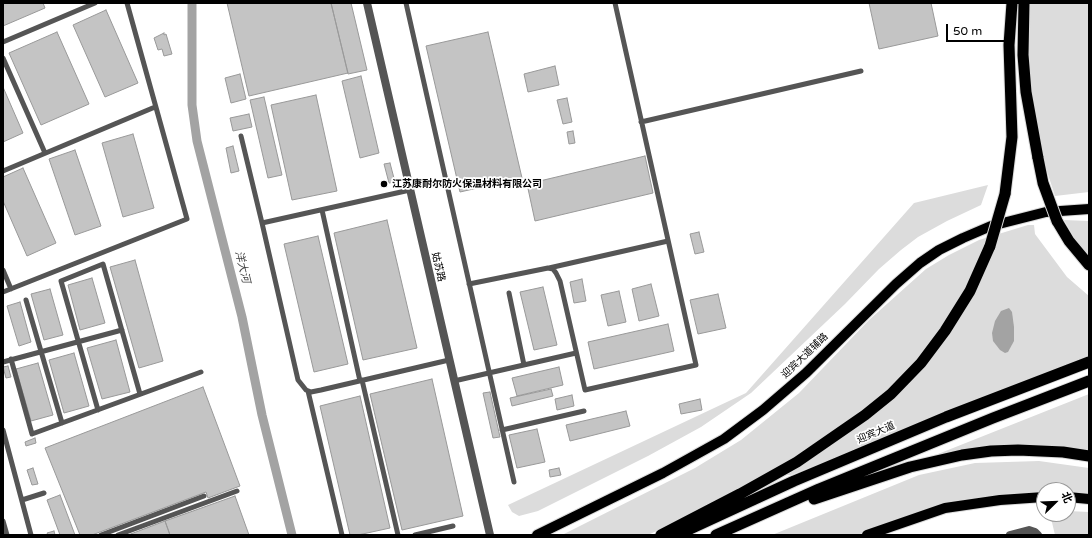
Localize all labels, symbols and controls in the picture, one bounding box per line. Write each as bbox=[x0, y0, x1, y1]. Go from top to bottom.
scale bar bbox=[948, 16, 1015, 42]
text: 50 m bbox=[953, 24, 982, 38]
place label: 江苏康耐尔防火保温材料有限公司 bbox=[392, 178, 542, 190]
marker: 江苏康耐尔防火保温材料有限公司 bbox=[379, 179, 389, 189]
water label: 洋大河 bbox=[232, 249, 252, 285]
street label: 姑苏路 bbox=[429, 251, 447, 283]
street label: 迎宾大道辅路 bbox=[779, 331, 831, 381]
street label: 迎宾大道 bbox=[855, 420, 897, 446]
north arrow bbox=[1036, 482, 1076, 522]
text: 北 bbox=[1058, 490, 1075, 505]

